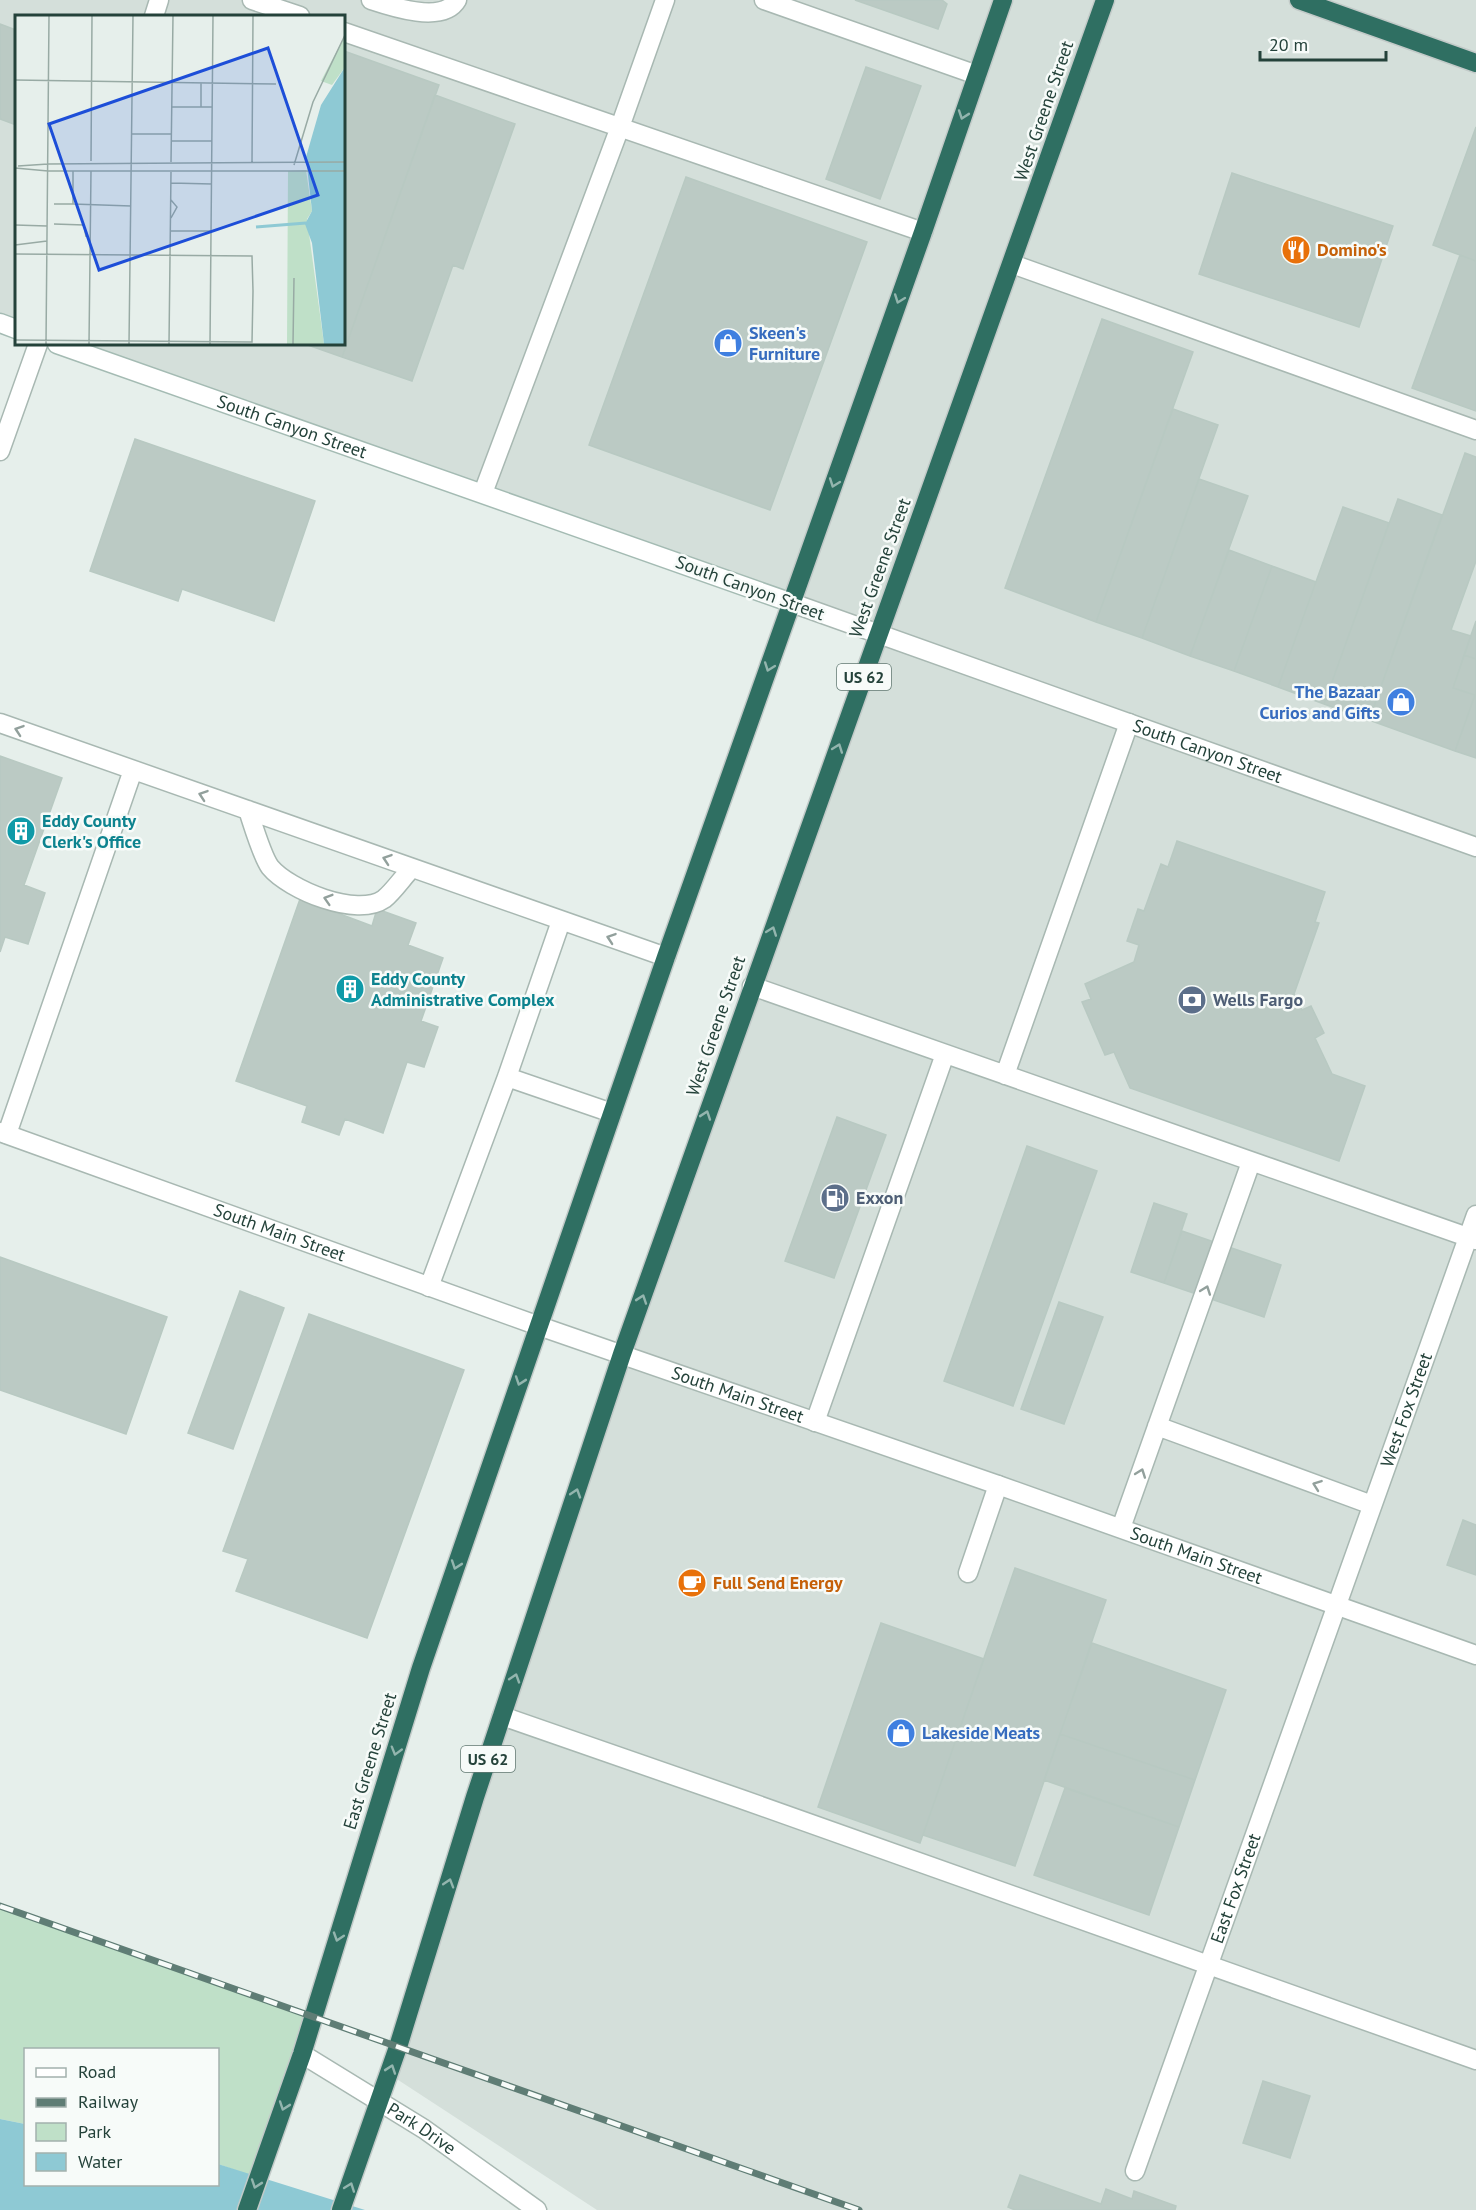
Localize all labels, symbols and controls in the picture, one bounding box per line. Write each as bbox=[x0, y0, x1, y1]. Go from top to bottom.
inset map bbox=[15, 15, 345, 345]
scale bar bbox=[1260, 24, 1386, 62]
text: 20 m bbox=[1269, 33, 1308, 56]
street label: West Greene Street bbox=[1009, 38, 1078, 184]
one-way arrow bbox=[958, 109, 971, 120]
restaurant icon: Domino's bbox=[1280, 234, 1312, 266]
place label: Domino's bbox=[1317, 238, 1387, 261]
one-way arrow bbox=[894, 293, 907, 304]
place label: Skeen's Furniture bbox=[749, 321, 820, 365]
shop icon: Skeen's Furniture bbox=[712, 327, 744, 359]
street label: South Canyon Street bbox=[214, 389, 370, 463]
one-way arrow bbox=[829, 477, 842, 488]
street label: West Greene Street bbox=[844, 495, 915, 641]
street label: South Canyon Street bbox=[673, 550, 828, 625]
one-way arrow bbox=[764, 661, 777, 672]
road number: US 62 bbox=[837, 664, 891, 690]
place label: The Bazaar Curios and Gifts bbox=[1259, 680, 1381, 724]
shop icon: The Bazaar Curios and Gifts bbox=[1385, 686, 1417, 718]
street label: South Canyon Street bbox=[1130, 713, 1285, 788]
one-way arrow bbox=[14, 725, 25, 738]
one-way arrow bbox=[830, 743, 843, 754]
one-way arrow bbox=[198, 789, 209, 802]
place label: Eddy County Clerk's Office bbox=[42, 809, 141, 853]
building icon: Eddy County Clerk's Office bbox=[5, 815, 37, 847]
one-way arrow bbox=[382, 853, 393, 866]
one-way arrow bbox=[323, 894, 334, 906]
one-way arrow bbox=[764, 926, 777, 937]
one-way arrow bbox=[606, 933, 617, 946]
street label: West Greene Street bbox=[681, 953, 750, 1099]
place label: Eddy County Administrative Complex bbox=[371, 967, 555, 1011]
building icon: Eddy County Administrative Complex bbox=[334, 973, 366, 1005]
bank icon: Wells Fargo bbox=[1176, 984, 1208, 1016]
place label: Wells Fargo bbox=[1213, 988, 1303, 1011]
one-way arrow bbox=[699, 1110, 712, 1121]
fuel station icon: Exxon bbox=[819, 1182, 851, 1214]
place label: Exxon bbox=[856, 1186, 903, 1209]
street label: South Main Street bbox=[211, 1198, 349, 1266]
one-way arrow bbox=[1198, 1285, 1211, 1295]
one-way arrow bbox=[634, 1294, 647, 1305]
street label: West Fox Street bbox=[1375, 1349, 1437, 1470]
street label: South Main Street bbox=[669, 1361, 807, 1428]
one-way arrow bbox=[515, 1375, 527, 1386]
one-way arrow bbox=[1133, 1468, 1146, 1479]
one-way arrow bbox=[1312, 1479, 1323, 1492]
one-way arrow bbox=[569, 1488, 582, 1498]
street label: South Main Street bbox=[1127, 1521, 1265, 1589]
one-way arrow bbox=[451, 1559, 464, 1570]
cafe icon: Full Send Energy bbox=[676, 1567, 708, 1599]
place label: Full Send Energy bbox=[713, 1571, 843, 1594]
one-way arrow bbox=[508, 1673, 520, 1684]
street label: East Greene Street bbox=[338, 1690, 401, 1832]
shop icon: Lakeside Meats bbox=[885, 1717, 917, 1749]
place label: Lakeside Meats bbox=[922, 1721, 1041, 1744]
one-way arrow bbox=[391, 1745, 403, 1756]
road number: US 62 bbox=[461, 1746, 515, 1772]
street label: East Fox Street bbox=[1205, 1830, 1265, 1946]
one-way arrow bbox=[441, 1878, 454, 1889]
one-way arrow bbox=[332, 1931, 345, 1942]
legend bbox=[24, 2048, 219, 2186]
text: Road bbox=[78, 2060, 116, 2083]
one-way arrow bbox=[383, 2064, 396, 2075]
text: Railway bbox=[78, 2090, 139, 2113]
street label: Park Drive bbox=[383, 2097, 461, 2159]
one-way arrow bbox=[278, 2100, 291, 2111]
text: Park bbox=[78, 2120, 111, 2143]
text: Water bbox=[78, 2150, 122, 2173]
one-way arrow bbox=[251, 2178, 264, 2189]
one-way arrow bbox=[342, 2182, 355, 2193]

